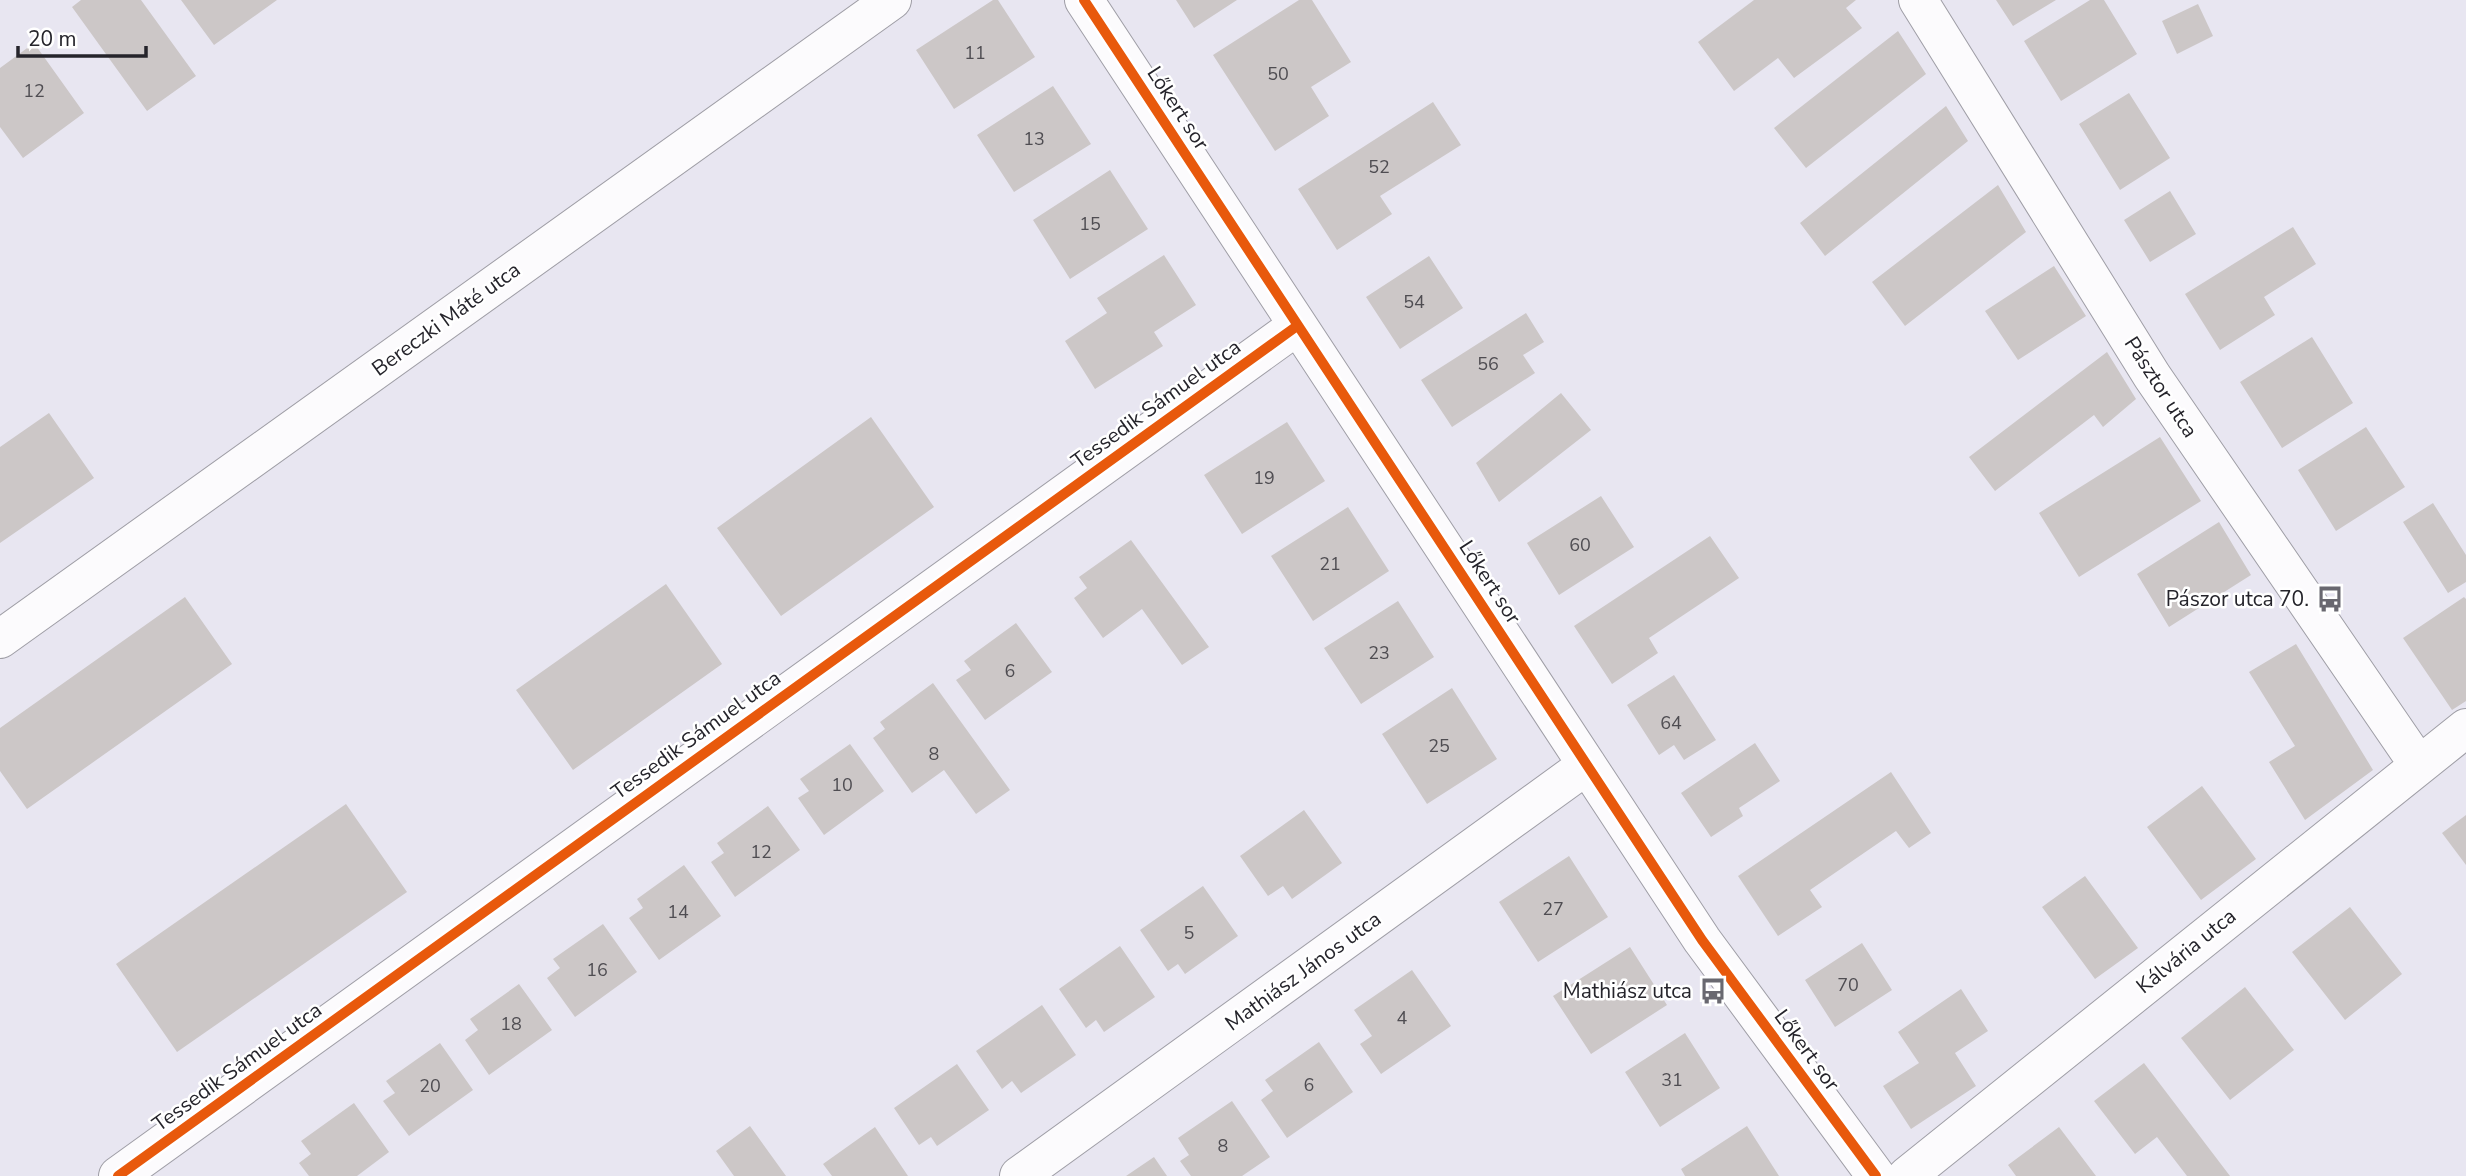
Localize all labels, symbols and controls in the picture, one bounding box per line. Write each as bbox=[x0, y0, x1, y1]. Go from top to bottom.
scale bar bbox=[18, 14, 145, 58]
text: 20 m bbox=[28, 25, 77, 53]
house number: 11 bbox=[964, 41, 986, 65]
street label: Lőkert sor bbox=[1141, 61, 1216, 156]
house number: 50 bbox=[1267, 62, 1289, 86]
house number: 12 bbox=[23, 79, 45, 103]
house number: 13 bbox=[1023, 127, 1045, 151]
house number: 52 bbox=[1368, 155, 1390, 179]
house number: 15 bbox=[1079, 212, 1101, 236]
street label: Bereczki Máté utca bbox=[366, 256, 526, 382]
house number: 54 bbox=[1403, 290, 1425, 314]
street label: Pásztor utca bbox=[2118, 331, 2204, 443]
street label: Tessedik Sámuel utca bbox=[1066, 333, 1246, 475]
house number: 56 bbox=[1477, 352, 1499, 376]
house number: 19 bbox=[1253, 466, 1275, 490]
house number: 60 bbox=[1569, 533, 1591, 557]
street label: Lőkert sor bbox=[1453, 535, 1528, 630]
house number: 21 bbox=[1319, 552, 1341, 576]
bus stop icon: Pászor utca 70. bbox=[2315, 584, 2345, 614]
place label: Pászor utca 70. bbox=[2166, 585, 2309, 613]
house number: 23 bbox=[1368, 641, 1390, 665]
house number: 6 bbox=[1005, 659, 1015, 683]
street label: Tessedik Sámuel utca bbox=[606, 664, 786, 806]
house number: 64 bbox=[1660, 711, 1682, 735]
house number: 25 bbox=[1428, 734, 1450, 758]
house number: 8 bbox=[929, 742, 939, 766]
house number: 10 bbox=[831, 773, 853, 797]
house number: 12 bbox=[750, 840, 772, 864]
house number: 27 bbox=[1542, 897, 1564, 921]
house number: 14 bbox=[667, 900, 689, 924]
street label: Kálvária utca bbox=[2130, 902, 2242, 1000]
street label: Mathiász János utca bbox=[1219, 905, 1387, 1037]
house number: 5 bbox=[1184, 921, 1194, 945]
house number: 16 bbox=[586, 958, 608, 982]
house number: 70 bbox=[1837, 973, 1859, 997]
bus stop icon: Mathiász utca bbox=[1698, 976, 1728, 1006]
place label: Mathiász utca bbox=[1563, 977, 1692, 1005]
street label: Tessedik Sámuel utca bbox=[147, 996, 327, 1138]
street label: Lőkert sor bbox=[1768, 1004, 1846, 1097]
house number: 4 bbox=[1397, 1006, 1408, 1030]
house number: 18 bbox=[500, 1012, 522, 1036]
house number: 31 bbox=[1661, 1068, 1683, 1092]
house number: 6 bbox=[1304, 1073, 1314, 1097]
house number: 20 bbox=[419, 1074, 441, 1098]
house number: 8 bbox=[1218, 1134, 1228, 1158]

